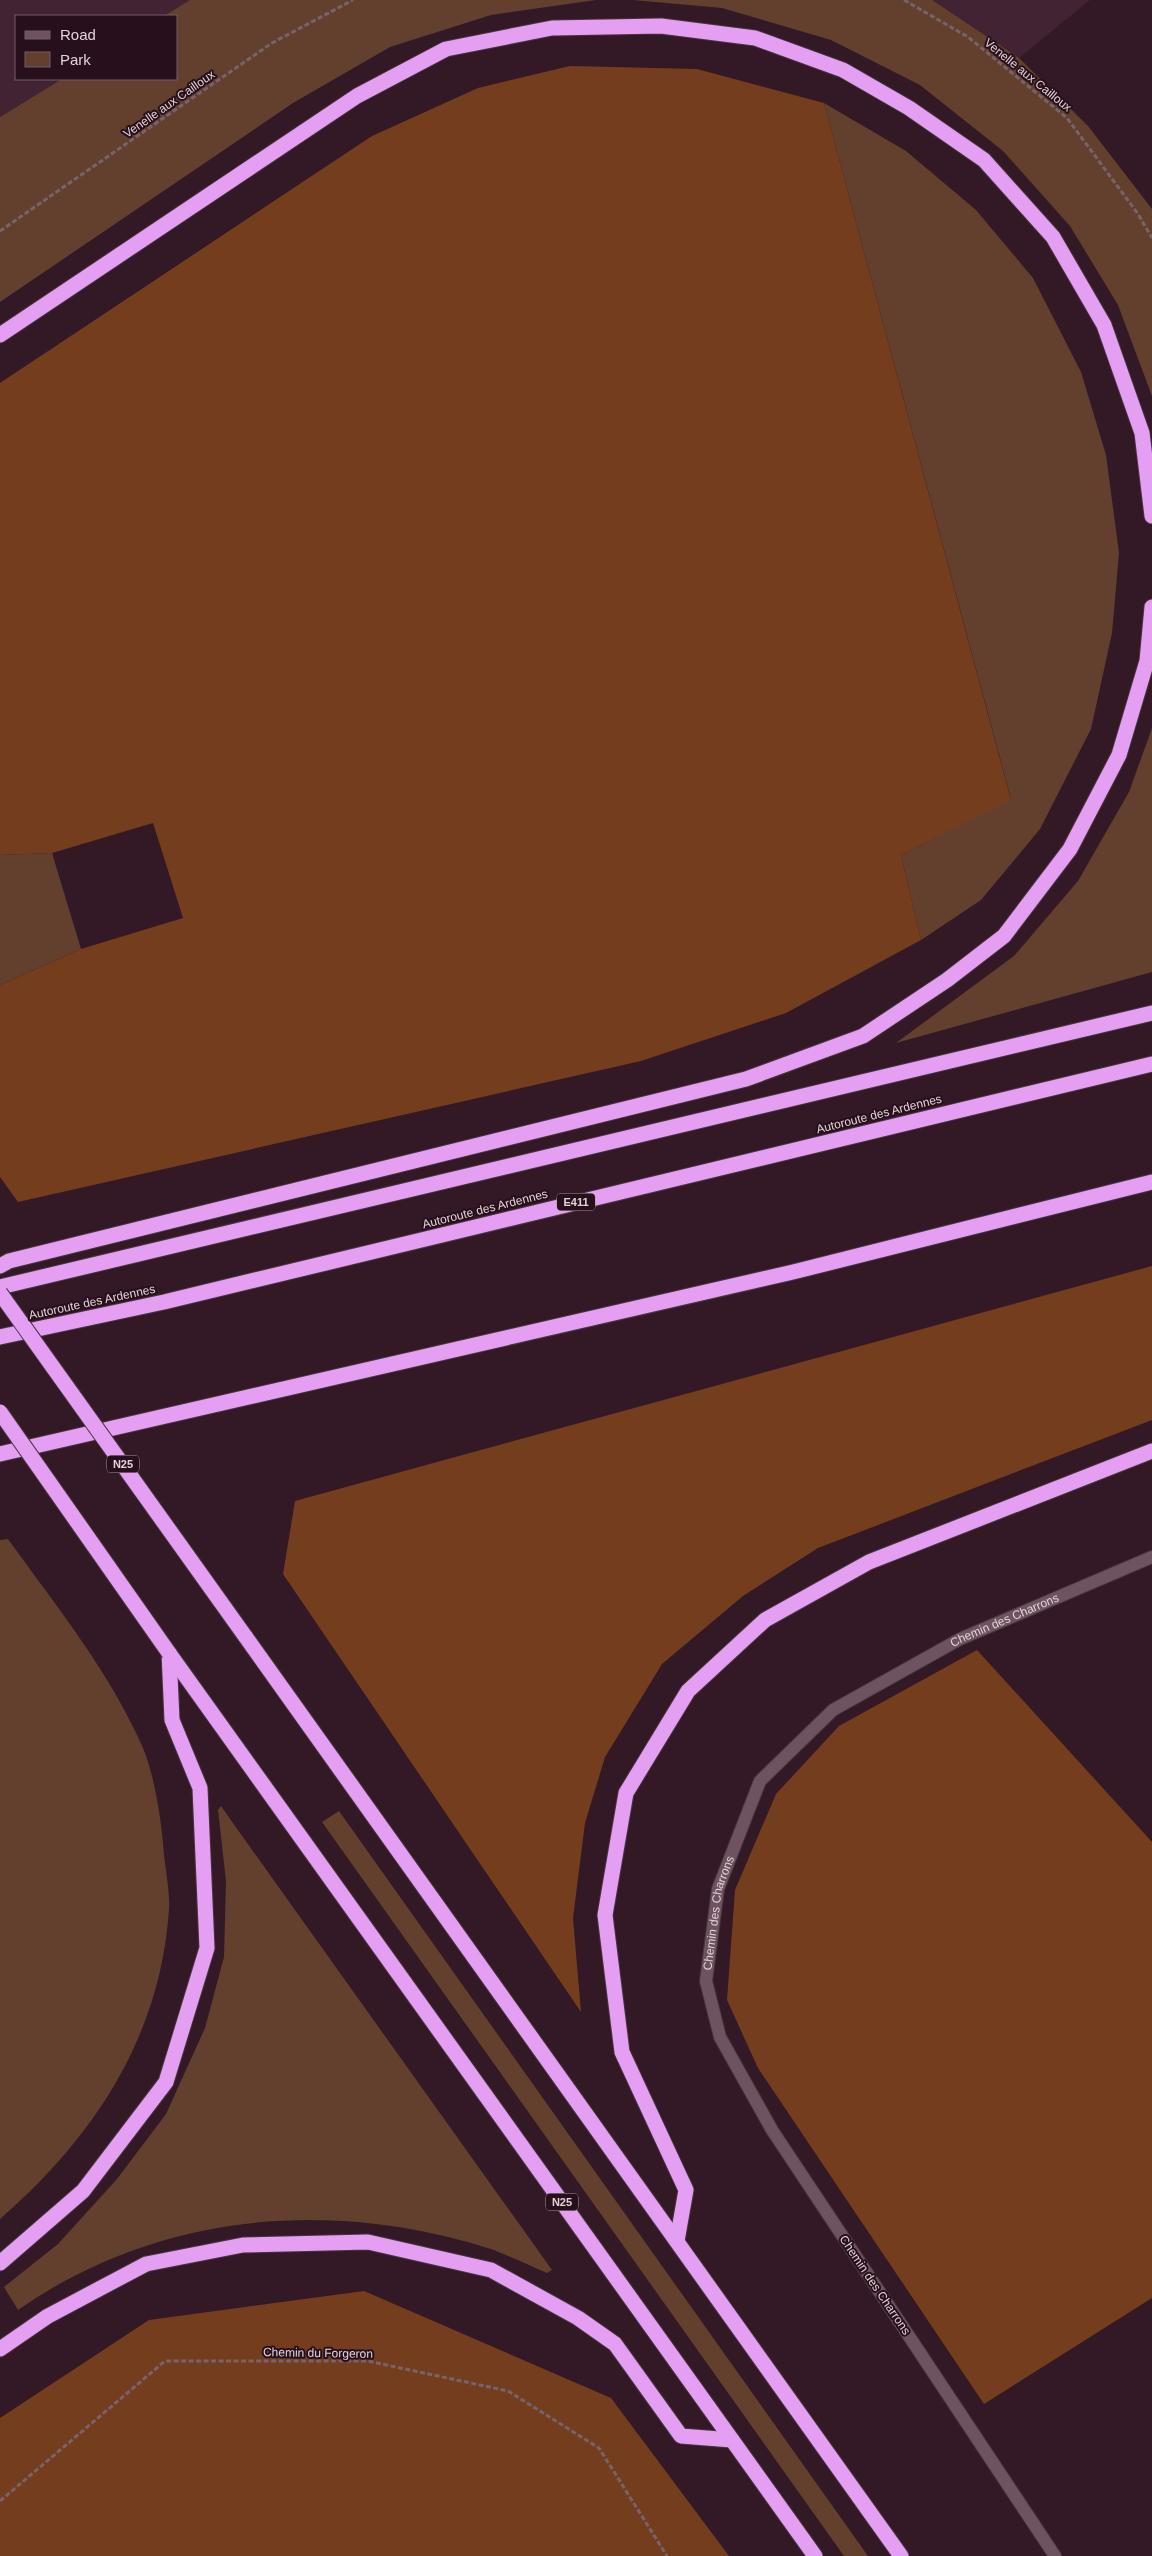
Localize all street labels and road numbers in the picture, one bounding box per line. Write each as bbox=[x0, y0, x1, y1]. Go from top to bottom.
street label: Venelle aux Cailloux bbox=[982, 36, 1074, 114]
street label: Venelle aux Cailloux bbox=[121, 67, 217, 141]
street label: Autoroute des Ardennes bbox=[815, 1092, 943, 1136]
street label: Autoroute des Ardennes bbox=[421, 1187, 549, 1231]
road number: E411 bbox=[557, 1194, 595, 1210]
street label: Autoroute des Ardennes bbox=[28, 1282, 156, 1322]
road number: N25 bbox=[107, 1456, 139, 1472]
street label: Chemin des Charrons bbox=[948, 1591, 1061, 1650]
street label: Chemin des Charrons bbox=[700, 1854, 737, 1971]
road number: N25 bbox=[546, 2194, 578, 2210]
street label: Chemin des Charrons bbox=[837, 2233, 913, 2337]
street label: Chemin du Forgeron bbox=[263, 2345, 373, 2361]

